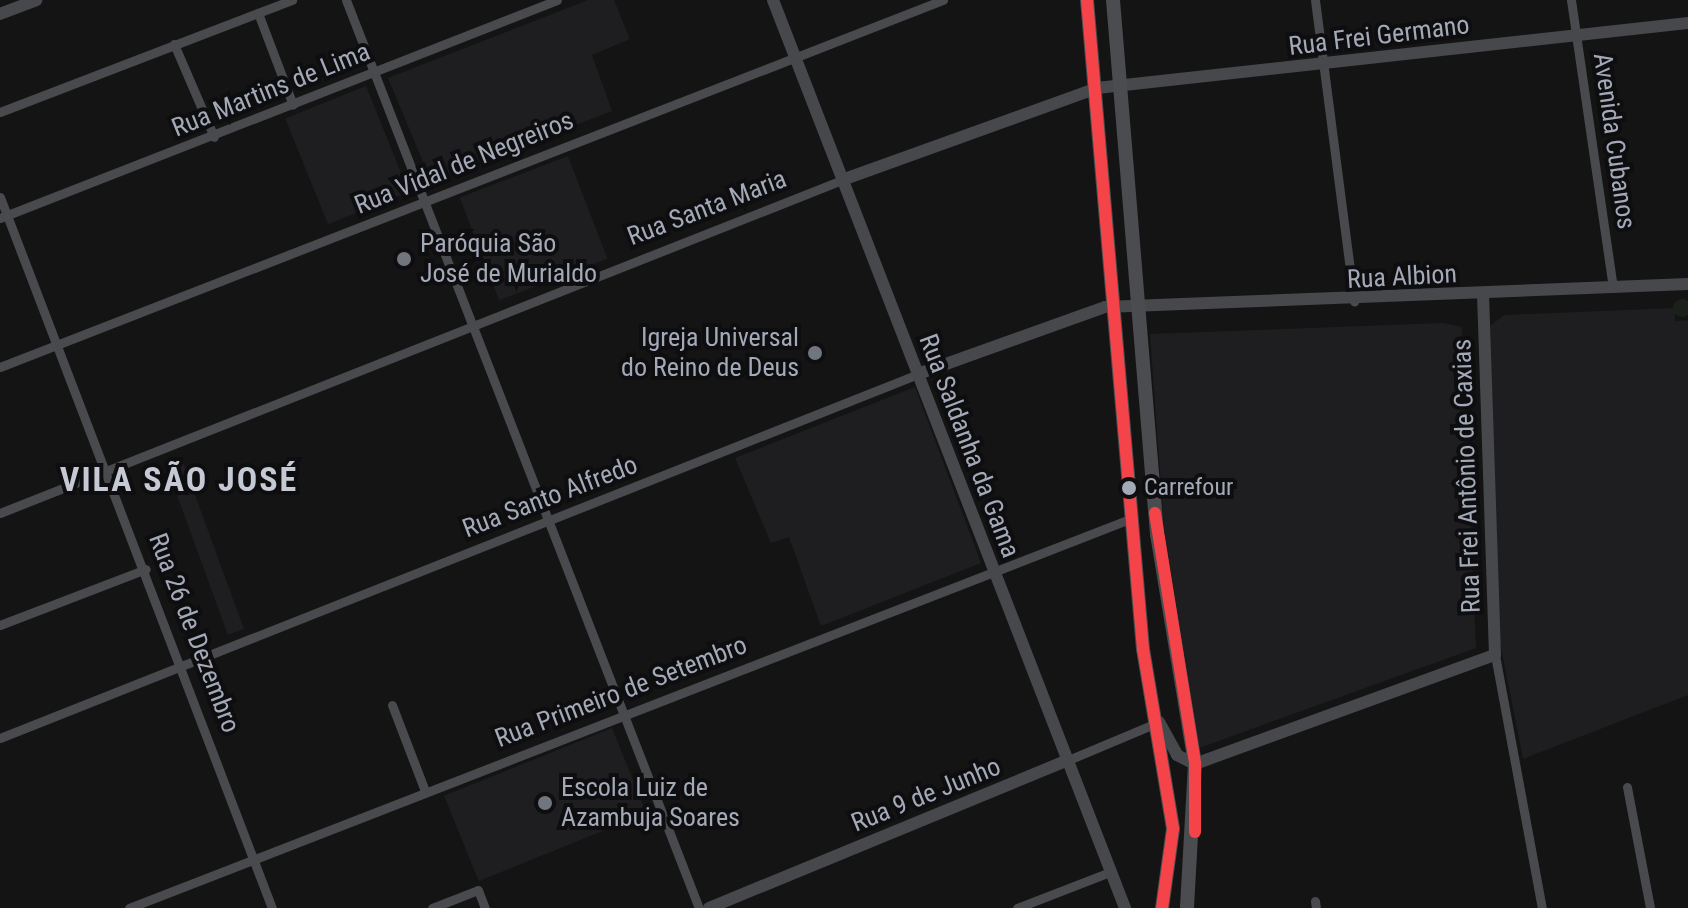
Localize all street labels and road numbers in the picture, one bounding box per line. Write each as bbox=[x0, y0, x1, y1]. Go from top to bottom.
street label: Rua Frei Germano bbox=[1287, 9, 1471, 63]
street label: Rua Martins de Lima bbox=[167, 36, 375, 144]
street label: Avenida Cubanos bbox=[1586, 51, 1642, 231]
street label: Rua Vidal de Negreiros bbox=[350, 105, 578, 221]
street label: Rua Santa Maria bbox=[623, 163, 791, 253]
street label: Rua Albion bbox=[1346, 259, 1458, 295]
street label: Rua Saldanha da Gama bbox=[912, 330, 1026, 562]
street label: Rua Frei Antônio de Caxias bbox=[1447, 338, 1487, 614]
street label: Rua Santo Alfredo bbox=[458, 449, 642, 545]
street label: Rua 26 de Dezembro bbox=[142, 529, 246, 737]
street label: Rua Primeiro de Setembro bbox=[491, 630, 751, 754]
street label: Rua 9 de Junho bbox=[847, 751, 1005, 839]

